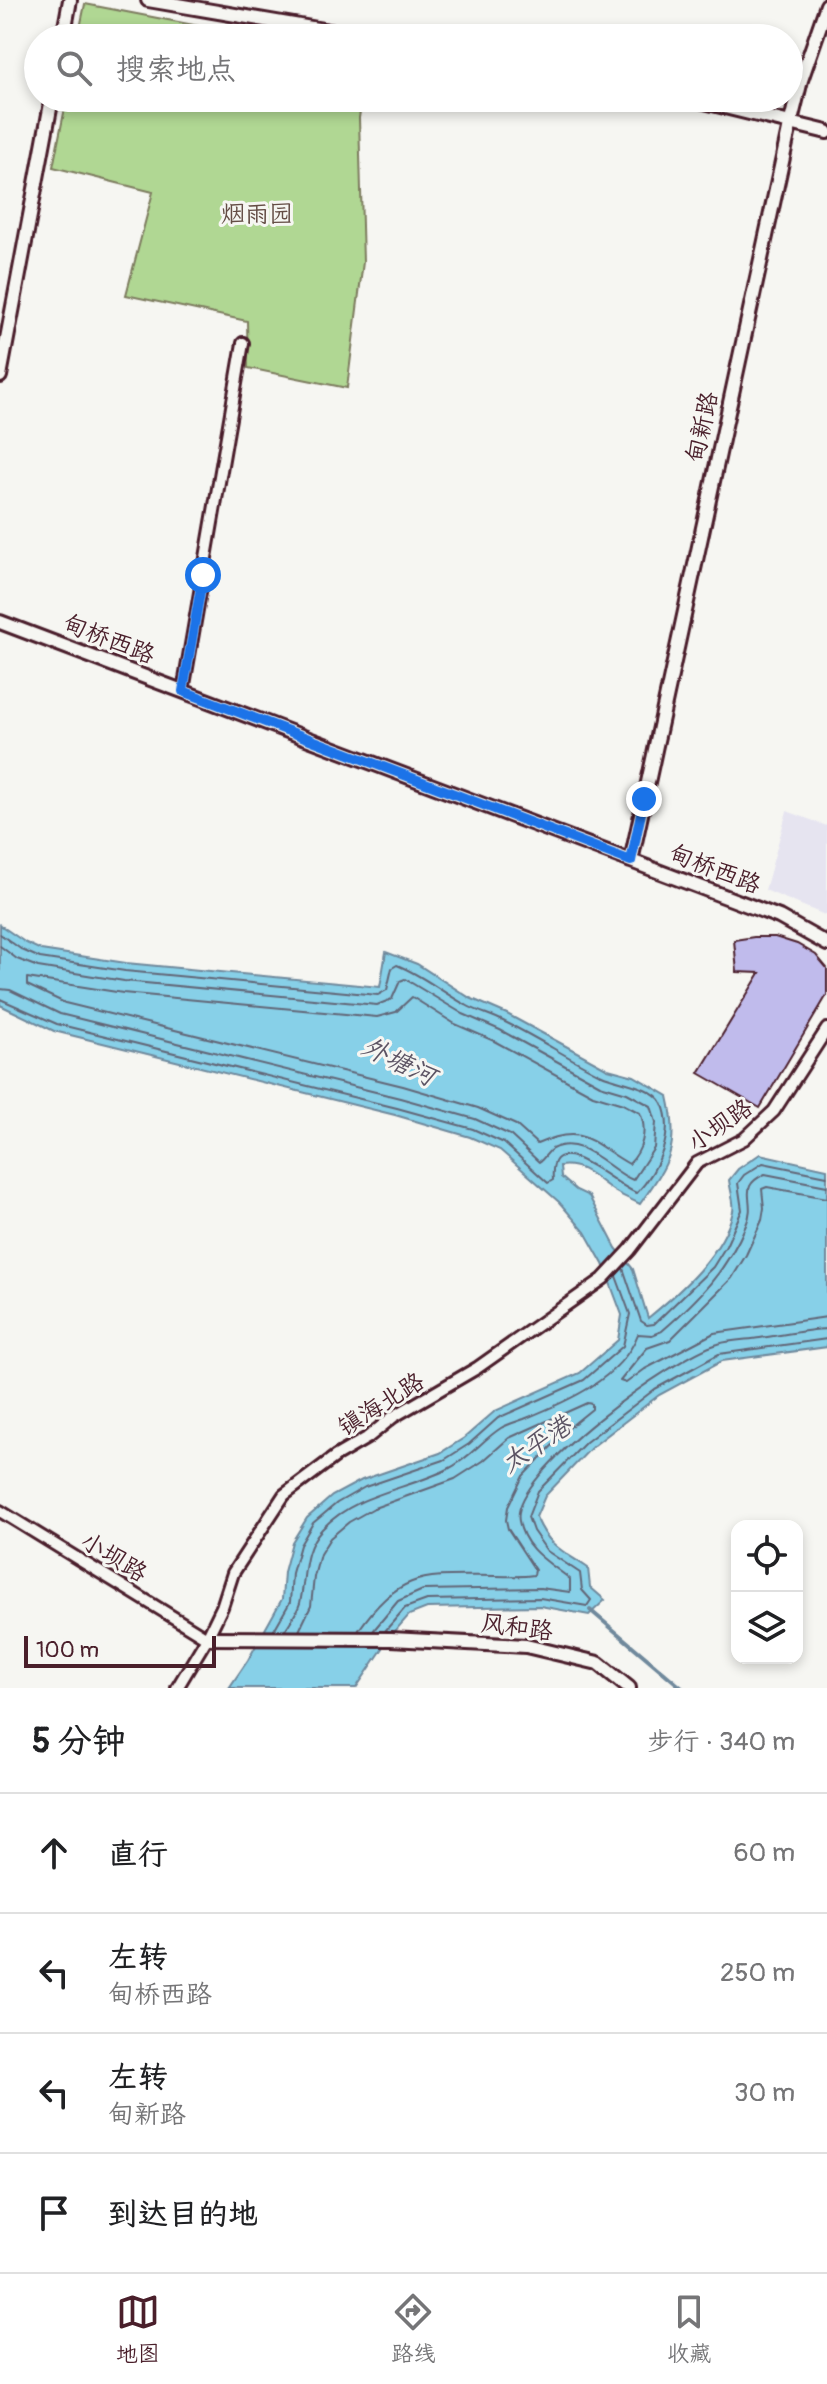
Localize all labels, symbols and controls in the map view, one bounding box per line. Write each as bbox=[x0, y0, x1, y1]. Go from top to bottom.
search box bbox=[24, 24, 803, 112]
icon: search bbox=[52, 46, 96, 90]
text: 搜索地点 bbox=[116, 51, 236, 88]
park label: 烟雨园 bbox=[221, 200, 293, 229]
street label: 甸新路 bbox=[681, 389, 724, 465]
route start bbox=[185, 557, 221, 593]
street label: 甸桥西路 bbox=[59, 609, 159, 670]
route end bbox=[626, 781, 662, 817]
street label: 甸桥西路 bbox=[665, 839, 765, 900]
water label: 外塘河 bbox=[356, 1030, 444, 1095]
street label: 小坝路 bbox=[682, 1093, 758, 1158]
street label: 镇海北路 bbox=[333, 1367, 430, 1442]
water label: 太平港 bbox=[495, 1408, 580, 1480]
map controls bbox=[731, 1520, 803, 1664]
button: locate bbox=[731, 1520, 803, 1592]
street label: 小坝路 bbox=[75, 1526, 152, 1588]
button: layers bbox=[731, 1592, 803, 1664]
street label: 风和路 bbox=[479, 1609, 554, 1646]
scale bar bbox=[24, 1632, 216, 1668]
text: 100 m bbox=[36, 1636, 99, 1664]
text: 5 分钟 bbox=[32, 1720, 126, 1763]
text: 步行 · 340 m bbox=[647, 1726, 795, 1758]
icon: ahead bbox=[32, 1831, 76, 1875]
text: 直行 bbox=[108, 1836, 168, 1873]
text: 60 m bbox=[733, 1837, 795, 1869]
text: 左转 bbox=[108, 1939, 168, 1976]
icon: left bbox=[32, 1951, 76, 1995]
text: 250 m bbox=[720, 1957, 795, 1989]
text: 甸桥西路 bbox=[108, 1979, 212, 2011]
text: 左转 bbox=[108, 2059, 168, 2096]
icon: left bbox=[32, 2071, 76, 2115]
text: 30 m bbox=[734, 2077, 795, 2109]
text: 甸新路 bbox=[108, 2099, 186, 2131]
icon: arrive bbox=[32, 2191, 76, 2235]
text: 到达目的地 bbox=[108, 2196, 258, 2233]
tab: 地图 bbox=[116, 2290, 160, 2368]
tab: 路线 bbox=[391, 2290, 435, 2368]
tab: 收藏 bbox=[667, 2290, 711, 2368]

